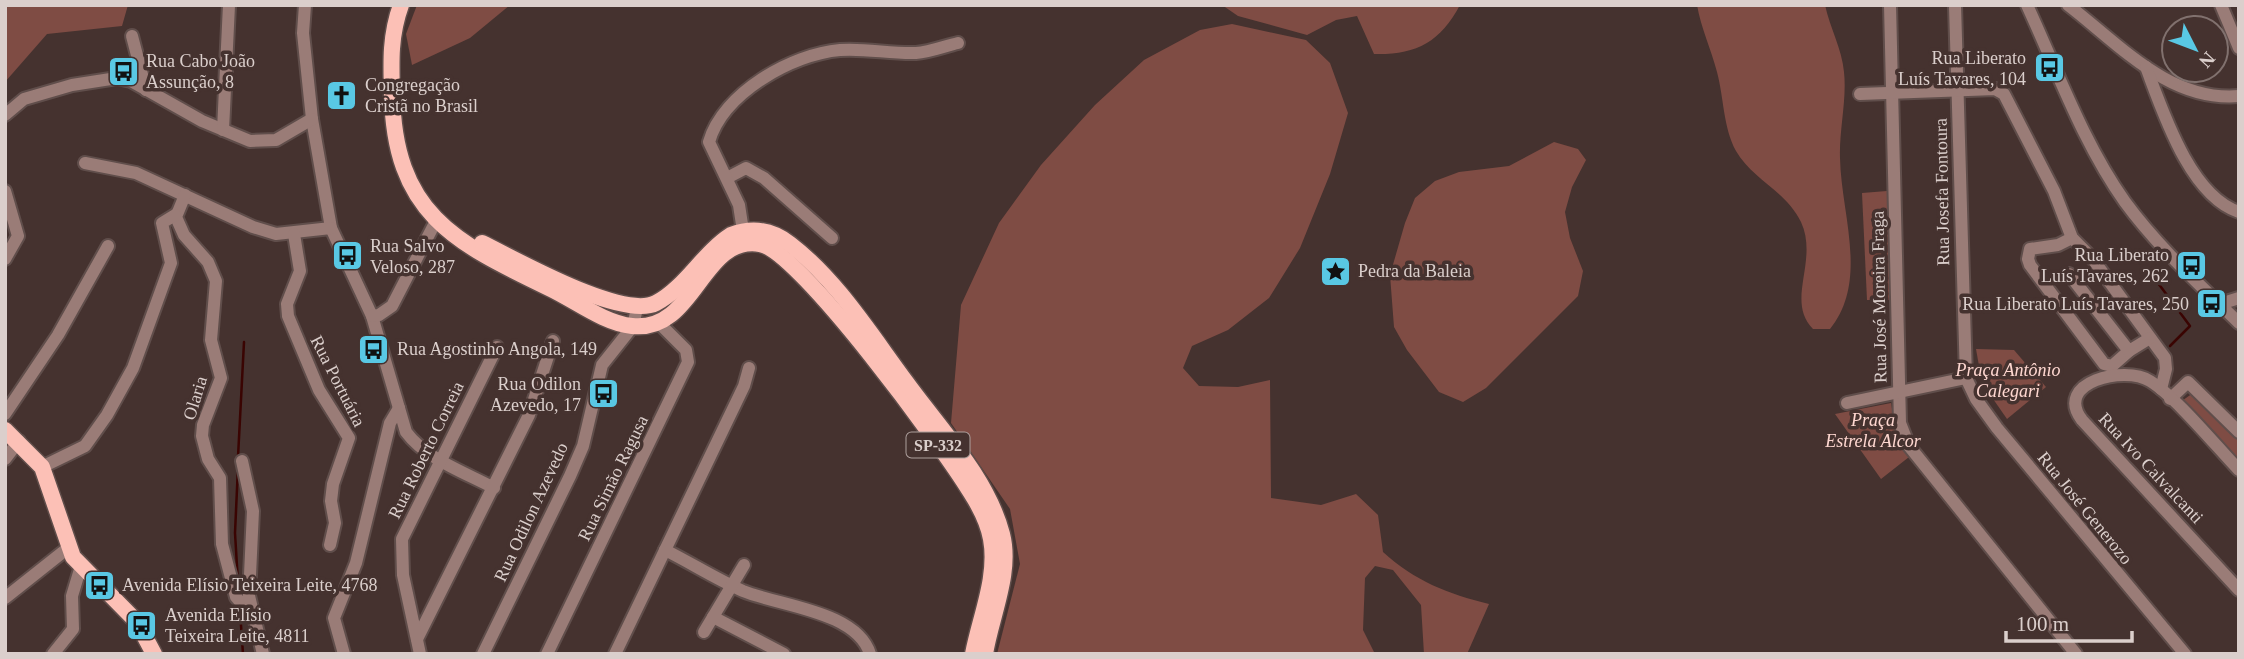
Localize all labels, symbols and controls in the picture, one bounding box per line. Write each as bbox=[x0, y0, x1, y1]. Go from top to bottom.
north arrow bbox=[2160, 14, 2230, 84]
place label: Rua Liberato Luís Tavares, 104 bbox=[1898, 48, 2026, 89]
text: N bbox=[2195, 48, 2220, 72]
place label: Rua Cabo João Assunção, 8 bbox=[146, 51, 255, 92]
bus stop icon: Rua Liberato Luís Tavares, 104 bbox=[2032, 51, 2066, 85]
bus stop icon: Rua Cabo João Assunção, 8 bbox=[106, 54, 140, 88]
place label: Congregação Cristã no Brasil bbox=[365, 75, 478, 116]
church icon: Congregação Cristã no Brasil bbox=[325, 78, 359, 112]
street label: Rua Josefa Fontoura bbox=[1931, 118, 1953, 266]
street label: Rua José Moreira Fraga bbox=[1867, 211, 1891, 383]
place label: Rua Salvo Veloso, 287 bbox=[370, 236, 455, 277]
bus stop icon: Rua Salvo Veloso, 287 bbox=[330, 239, 364, 273]
place label: Rua Liberato Luís Tavares, 262 bbox=[2041, 245, 2169, 286]
bus stop icon: Rua Liberato Luís Tavares, 262 bbox=[2175, 248, 2209, 282]
place icon: Pedra da Baleia bbox=[1318, 254, 1352, 288]
place label: Pedra da Baleia bbox=[1358, 261, 1471, 281]
bus stop icon: Rua Liberato Luís Tavares, 250 bbox=[2195, 287, 2229, 321]
place label: Rua Liberato Luís Tavares, 250 bbox=[1962, 294, 2189, 314]
street label: Rua Portuária bbox=[307, 332, 369, 430]
bus stop icon: Rua Agostinho Angola, 149 bbox=[357, 332, 391, 366]
place label: Rua Agostinho Angola, 149 bbox=[397, 339, 597, 359]
park label: Praça Antônio Calegari bbox=[1954, 360, 2061, 401]
street label: Olaria bbox=[179, 374, 211, 422]
place label: Rua Odilon Azevedo, 17 bbox=[490, 374, 581, 415]
bus stop icon: Rua Odilon Azevedo, 17 bbox=[587, 377, 621, 411]
street label: Rua Roberto Correia bbox=[384, 378, 468, 522]
street label: Rua Ivo Calvalcanti bbox=[2095, 409, 2207, 527]
park label: Praça Estrela Alcor bbox=[1824, 410, 1922, 451]
street label: Rua Simão Ragusa bbox=[574, 412, 652, 544]
road number: SP-332 bbox=[906, 432, 970, 458]
street label: Rua Odilon Azevedo bbox=[490, 439, 572, 585]
street label: Rua José Generozo bbox=[2034, 448, 2136, 568]
bus stop icon: Avenida Elísio Teixeira Leite, 4768 bbox=[82, 568, 116, 602]
place label: Avenida Elísio Teixeira Leite, 4768 bbox=[122, 575, 378, 595]
scale bar bbox=[2006, 600, 2132, 644]
place label: Avenida Elísio Teixeira Leite, 4811 bbox=[165, 605, 310, 646]
bus stop icon: Avenida Elísio Teixeira Leite, 4811 bbox=[125, 608, 159, 642]
text: 100 m bbox=[2016, 612, 2069, 636]

